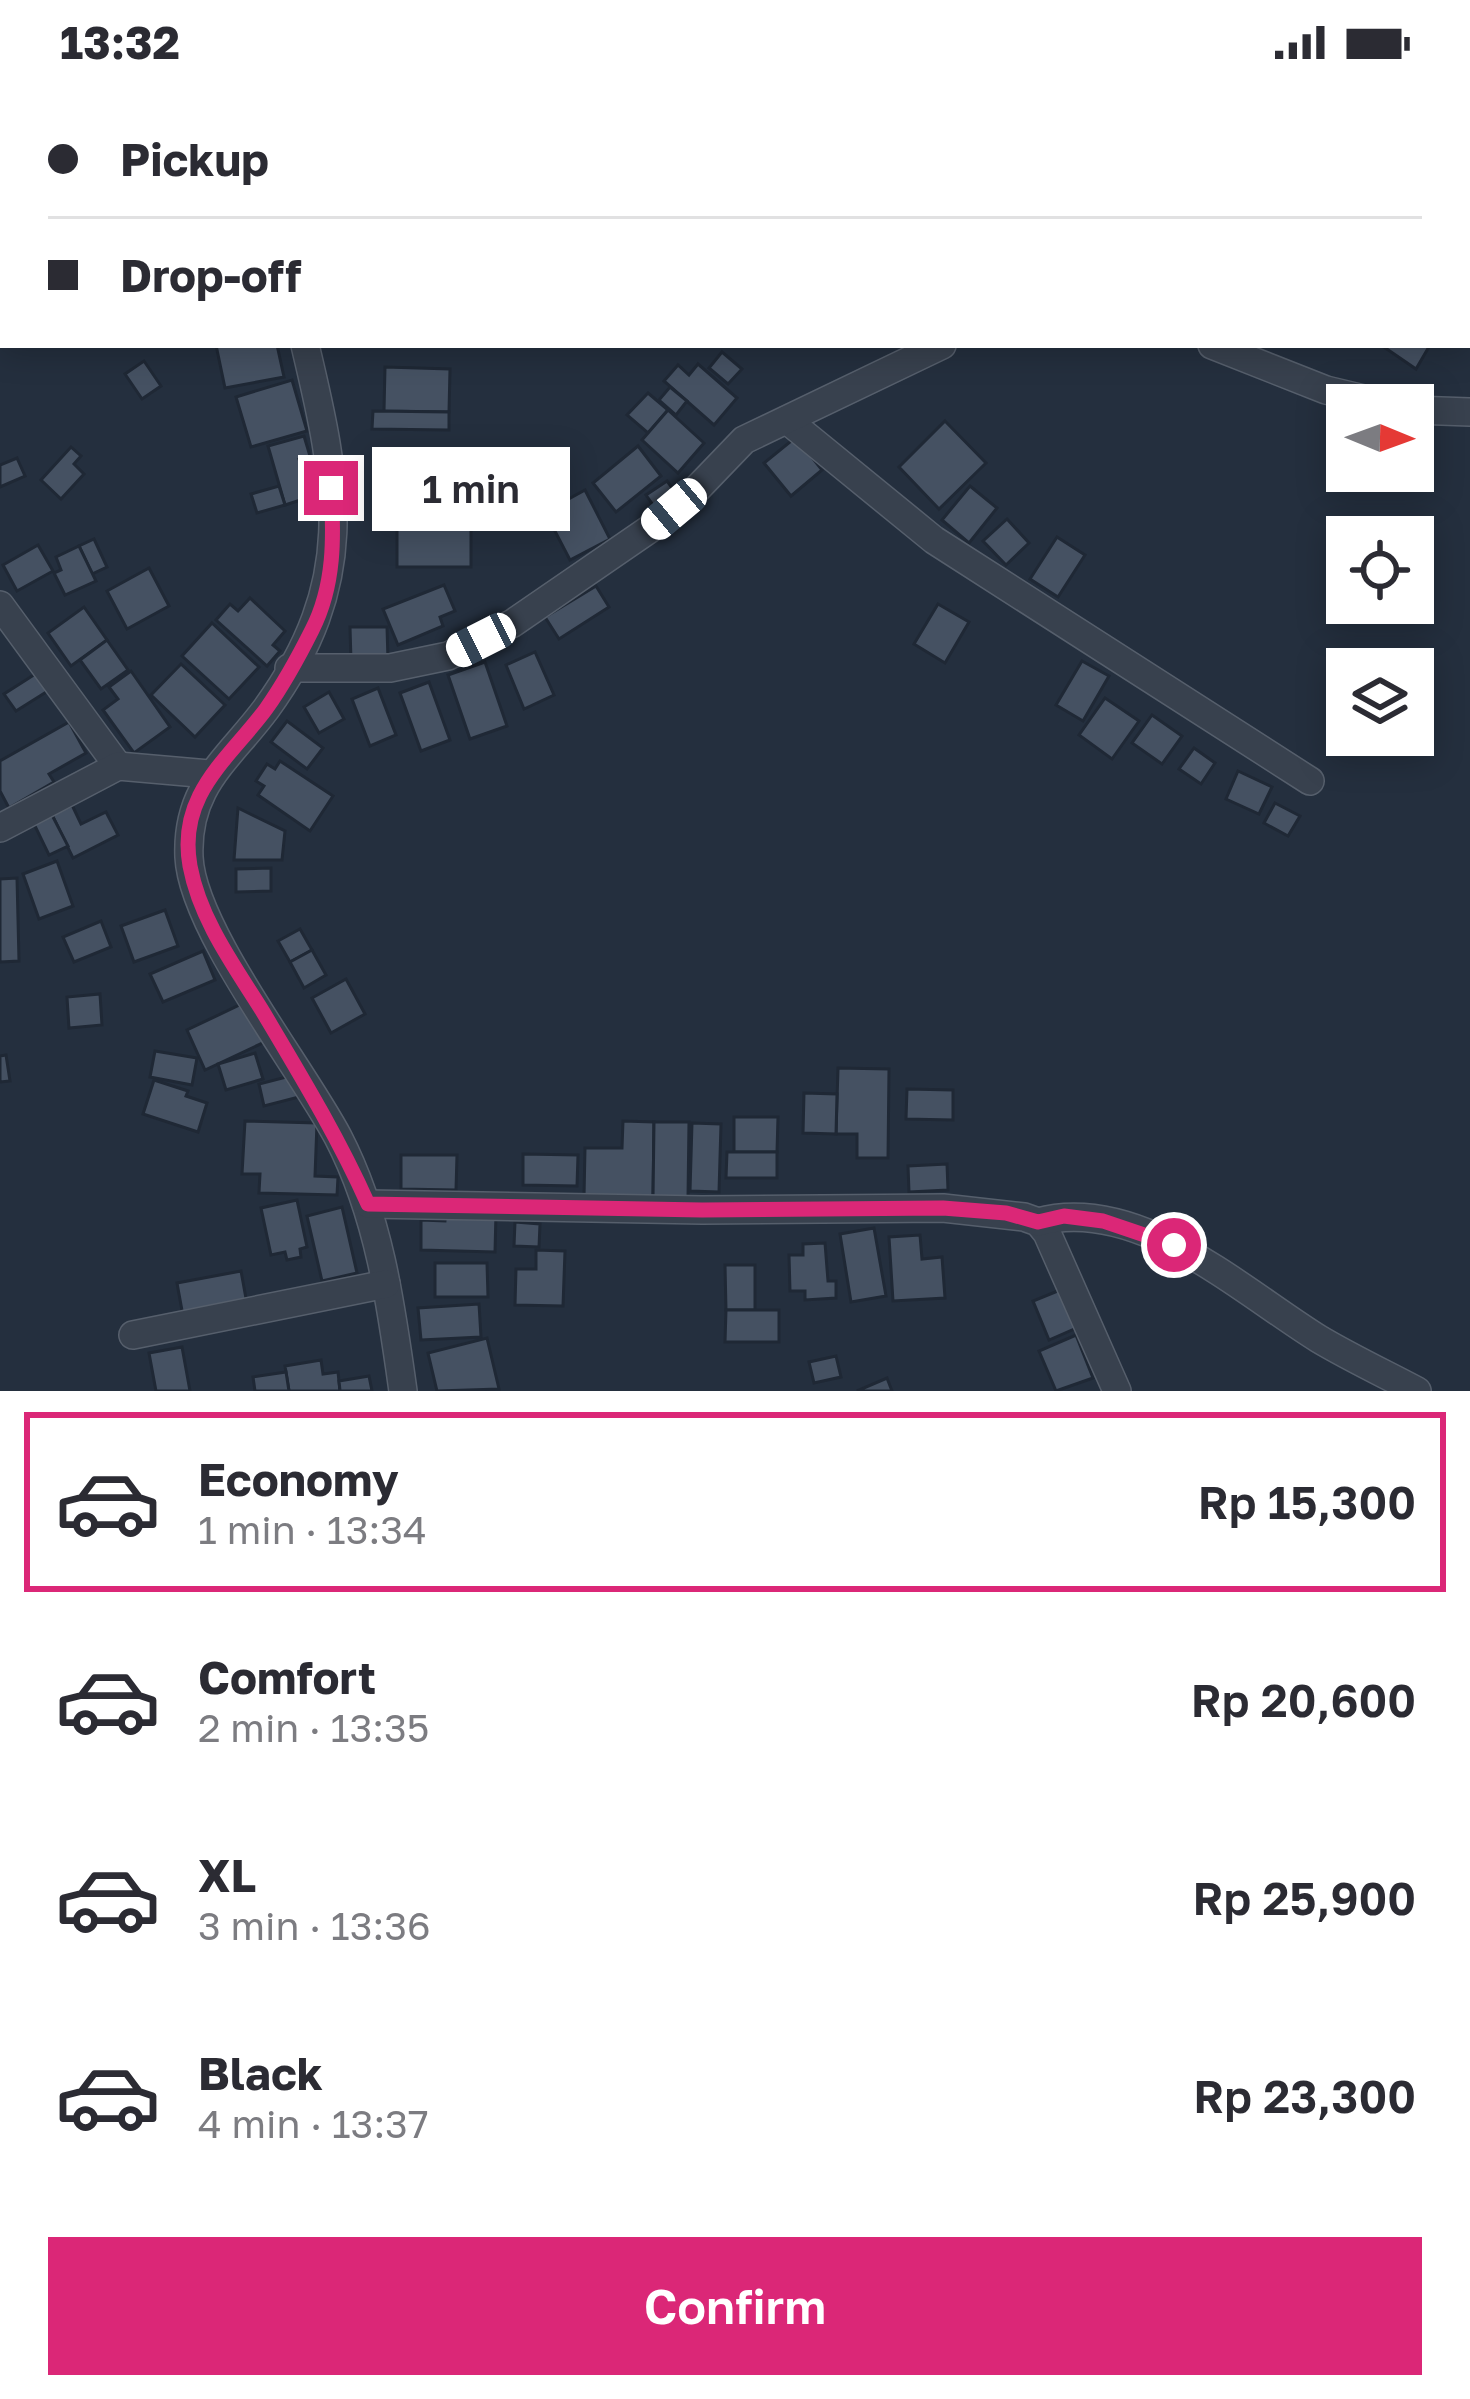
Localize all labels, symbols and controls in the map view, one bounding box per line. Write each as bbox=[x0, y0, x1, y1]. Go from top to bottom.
text: 13:32 bbox=[60, 15, 180, 69]
text: Pickup bbox=[120, 132, 269, 186]
text: Drop-off bbox=[120, 248, 301, 302]
north arrow bbox=[1326, 384, 1434, 492]
map controls bbox=[1326, 384, 1434, 756]
callout: 1 min bbox=[373, 446, 571, 530]
route end bbox=[304, 461, 358, 515]
text: 1 min bbox=[422, 465, 520, 512]
car bbox=[635, 472, 713, 546]
button: locate bbox=[1326, 516, 1434, 624]
car bbox=[441, 608, 521, 672]
button: layers bbox=[1326, 648, 1434, 756]
route start bbox=[1147, 1218, 1201, 1272]
icon: car bbox=[54, 1448, 162, 1556]
text: Economy bbox=[198, 1452, 399, 1506]
text: Rp 15,300 bbox=[1198, 1475, 1416, 1529]
text: 1 min · 13:34 bbox=[198, 1506, 427, 1553]
icon: car bbox=[54, 1646, 162, 1754]
text: Comfort bbox=[198, 1650, 376, 1704]
text: Rp 20,600 bbox=[1191, 1673, 1416, 1727]
text: 2 min · 13:35 bbox=[198, 1704, 429, 1751]
icon: car bbox=[54, 1844, 162, 1952]
text: XL bbox=[198, 1848, 256, 1902]
text: Rp 25,900 bbox=[1193, 1871, 1416, 1925]
text: 3 min · 13:36 bbox=[198, 1902, 431, 1949]
icon: car bbox=[54, 2042, 162, 2150]
text: Black bbox=[198, 2046, 323, 2100]
text: Rp 23,300 bbox=[1193, 2069, 1416, 2123]
text: 4 min · 13:37 bbox=[198, 2100, 429, 2147]
button: Confirm bbox=[48, 2237, 1422, 2375]

